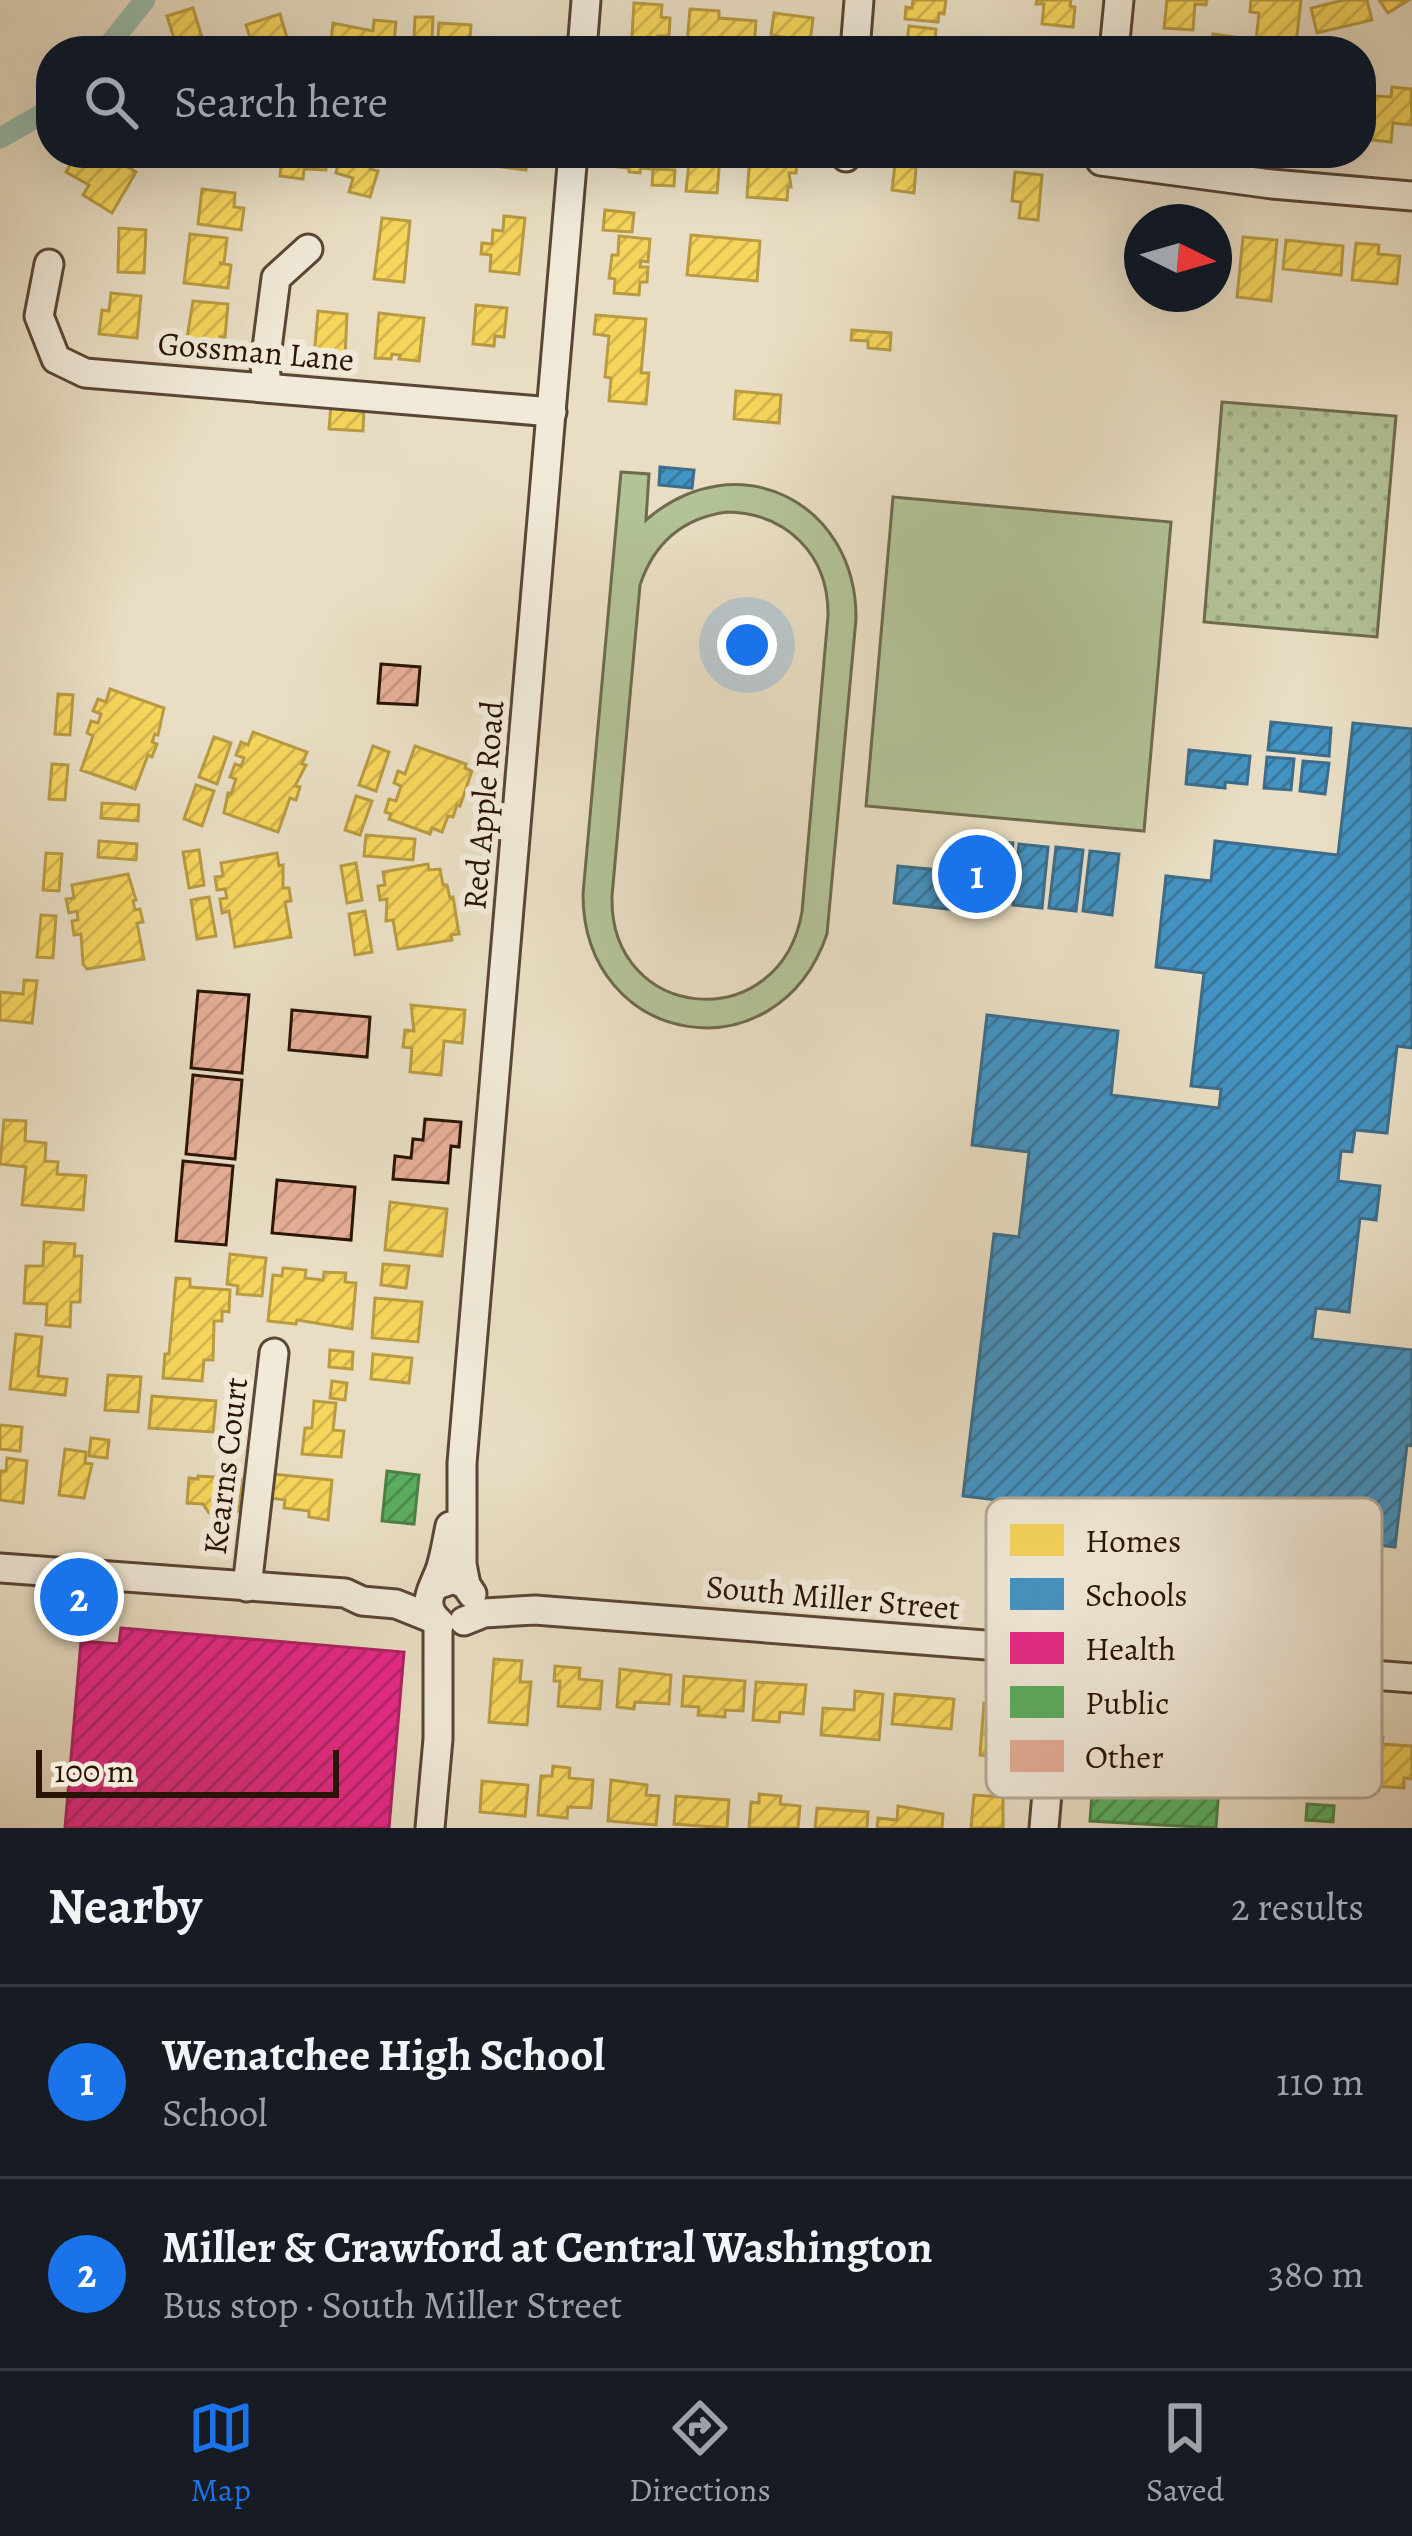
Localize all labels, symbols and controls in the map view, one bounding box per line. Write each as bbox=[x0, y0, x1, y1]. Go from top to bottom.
search box bbox=[36, 36, 1376, 168]
icon: search bbox=[78, 69, 144, 135]
text: Search here bbox=[174, 71, 388, 133]
north arrow bbox=[1124, 204, 1232, 312]
street label: Gossman Lane bbox=[156, 320, 356, 382]
your location bbox=[717, 615, 777, 675]
street label: Red Apple Road bbox=[451, 698, 515, 911]
pin: 1 bbox=[938, 829, 1016, 919]
street label: Kearns Court bbox=[192, 1375, 258, 1557]
legend bbox=[986, 1498, 1382, 1798]
text: Homes bbox=[1085, 1518, 1181, 1563]
pin: 2 bbox=[40, 1552, 118, 1642]
street label: South Miller Street bbox=[704, 1564, 962, 1631]
text: Schools bbox=[1085, 1572, 1188, 1617]
text: Health bbox=[1085, 1626, 1176, 1671]
text: Public bbox=[1085, 1680, 1169, 1725]
text: Other bbox=[1085, 1734, 1164, 1779]
scale bar bbox=[36, 1744, 339, 1797]
text: 100 m bbox=[54, 1748, 134, 1793]
text: Nearby bbox=[48, 1871, 202, 1941]
text: 2 results bbox=[1231, 1880, 1364, 1933]
text: Wenatchee High School bbox=[162, 2024, 605, 2086]
text: 1 bbox=[80, 2055, 94, 2108]
text: 110 m bbox=[1276, 2055, 1364, 2108]
text: School bbox=[162, 2086, 268, 2139]
text: Miller & Crawford at Central Washington bbox=[162, 2216, 933, 2278]
text: 2 bbox=[78, 2247, 96, 2300]
text: 380 m bbox=[1268, 2247, 1364, 2300]
text: Bus stop · South Miller Street bbox=[162, 2278, 622, 2331]
tab: Map bbox=[188, 2395, 254, 2512]
tab: Directions bbox=[629, 2395, 771, 2512]
tab: Saved bbox=[1146, 2395, 1224, 2512]

